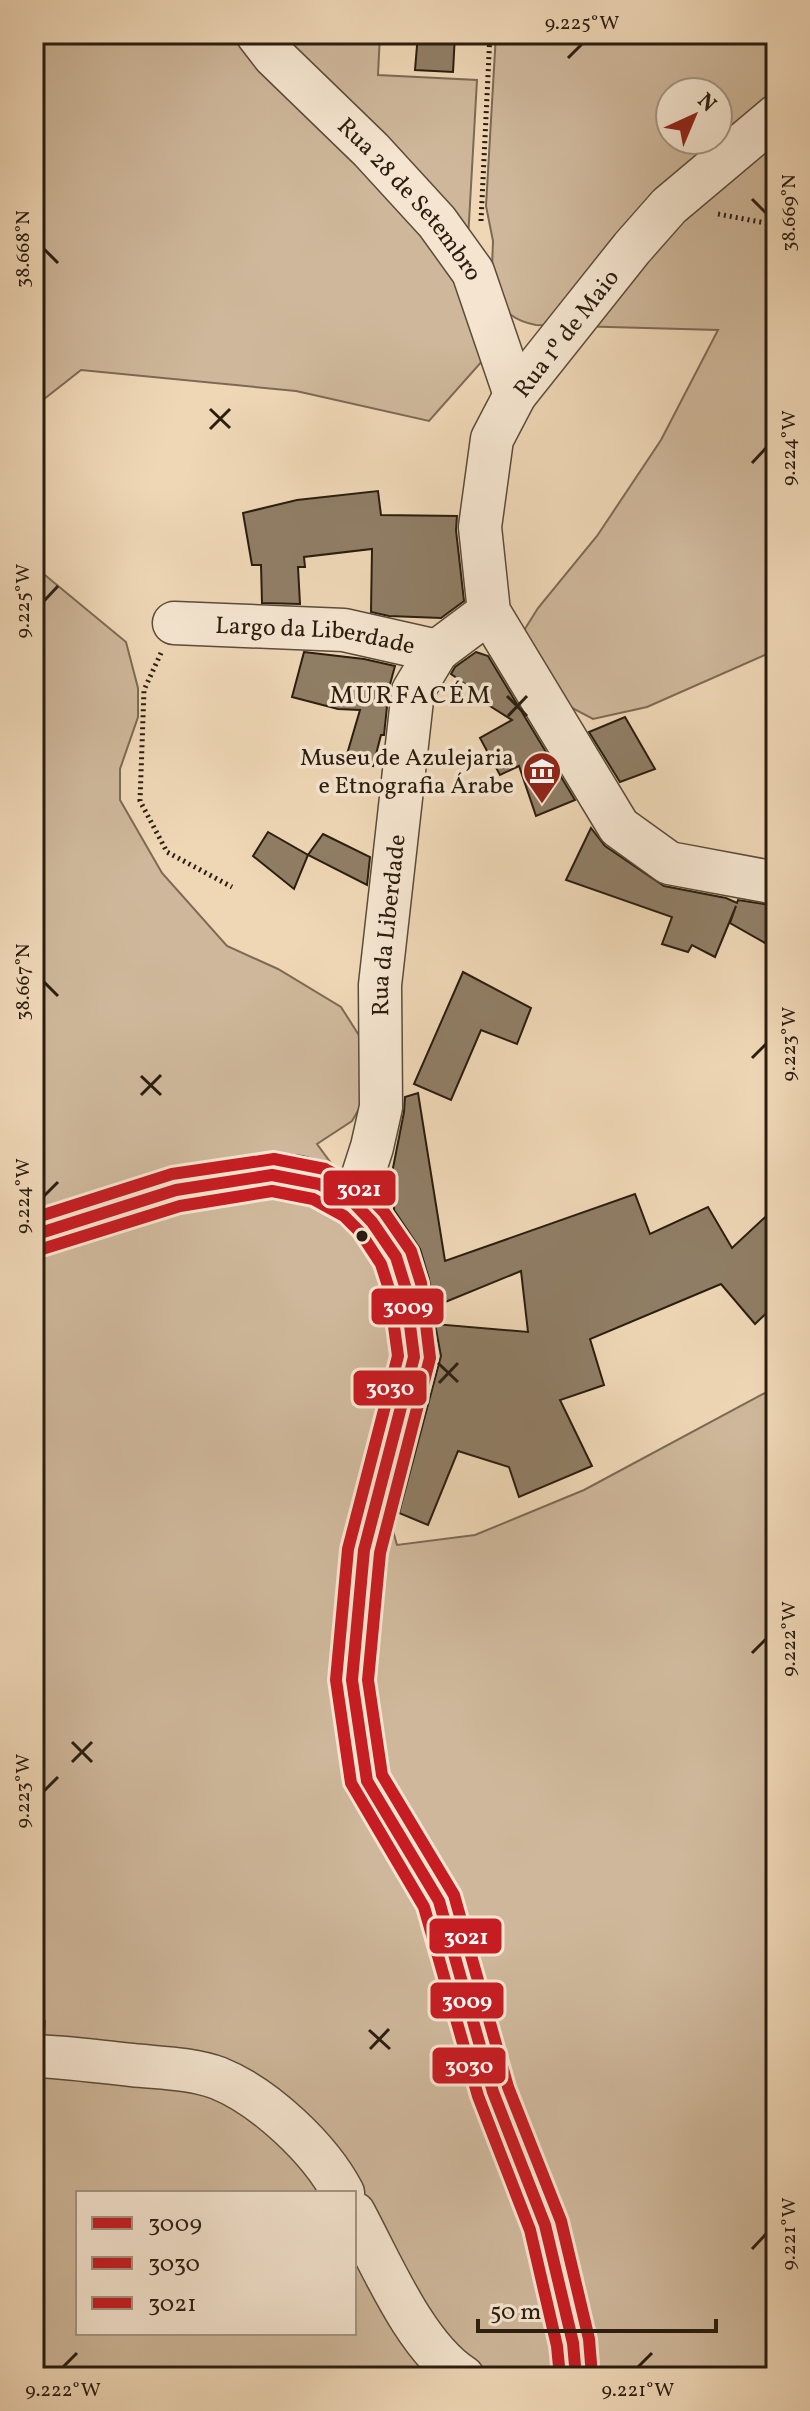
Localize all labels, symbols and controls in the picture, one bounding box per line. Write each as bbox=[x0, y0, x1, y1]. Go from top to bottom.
text: 9.225°W bbox=[545, 10, 619, 38]
north arrow bbox=[654, 76, 734, 156]
text: N bbox=[690, 87, 723, 120]
street label: Rua 28 de Setembro bbox=[328, 111, 490, 285]
text: 38.669°N bbox=[776, 174, 804, 252]
text: 38.668°N bbox=[10, 210, 38, 288]
street label: Rua 1º de Maio bbox=[507, 263, 629, 406]
text: 9.224°W bbox=[776, 410, 804, 486]
text: 9.225°W bbox=[10, 564, 38, 638]
street label: Largo da Liberdade bbox=[215, 610, 418, 665]
district label: MURFACÉM bbox=[329, 678, 493, 714]
place label: Museu de Azulejaria e Etnografia Árabe bbox=[300, 742, 514, 804]
museum icon: Museu de Azulejaria e Etnografia Árabe bbox=[521, 750, 563, 805]
street label: Rua da Liberdade bbox=[365, 833, 416, 1016]
text: 38.667°N bbox=[10, 943, 38, 1021]
text: 9.223°W bbox=[776, 1007, 804, 1081]
text: 9.224°W bbox=[10, 1158, 38, 1234]
line badge: 3021 bbox=[322, 1169, 397, 1207]
text: 3021 bbox=[337, 1175, 381, 1206]
unlabelled marker bbox=[354, 1228, 370, 1244]
line badge: 3009 bbox=[370, 1287, 445, 1326]
text: 3009 bbox=[383, 1293, 433, 1324]
line badge: 3030 bbox=[352, 1369, 428, 1407]
text: 3030 bbox=[366, 1374, 414, 1405]
text: 9.222°W bbox=[776, 1601, 804, 1677]
text: 9.223°W bbox=[10, 1754, 38, 1828]
line badge: 3021 bbox=[428, 1917, 503, 1955]
text: 3021 bbox=[444, 1923, 488, 1954]
line badge: 3009 bbox=[429, 1981, 505, 2020]
text: 3009 bbox=[442, 1987, 492, 2018]
line badge: 3030 bbox=[431, 2046, 507, 2085]
text: 3030 bbox=[445, 2052, 493, 2083]
legend bbox=[76, 2191, 356, 2335]
text: 9.221°W bbox=[776, 2198, 804, 2270]
text: 3009 bbox=[148, 2208, 202, 2242]
text: 3030 bbox=[148, 2248, 200, 2282]
scale bar bbox=[478, 2283, 716, 2333]
text: 3021 bbox=[148, 2288, 196, 2322]
text: 50 m bbox=[490, 2296, 542, 2330]
text: 9.222°W bbox=[25, 2377, 101, 2405]
text: 9.221°W bbox=[602, 2377, 674, 2405]

